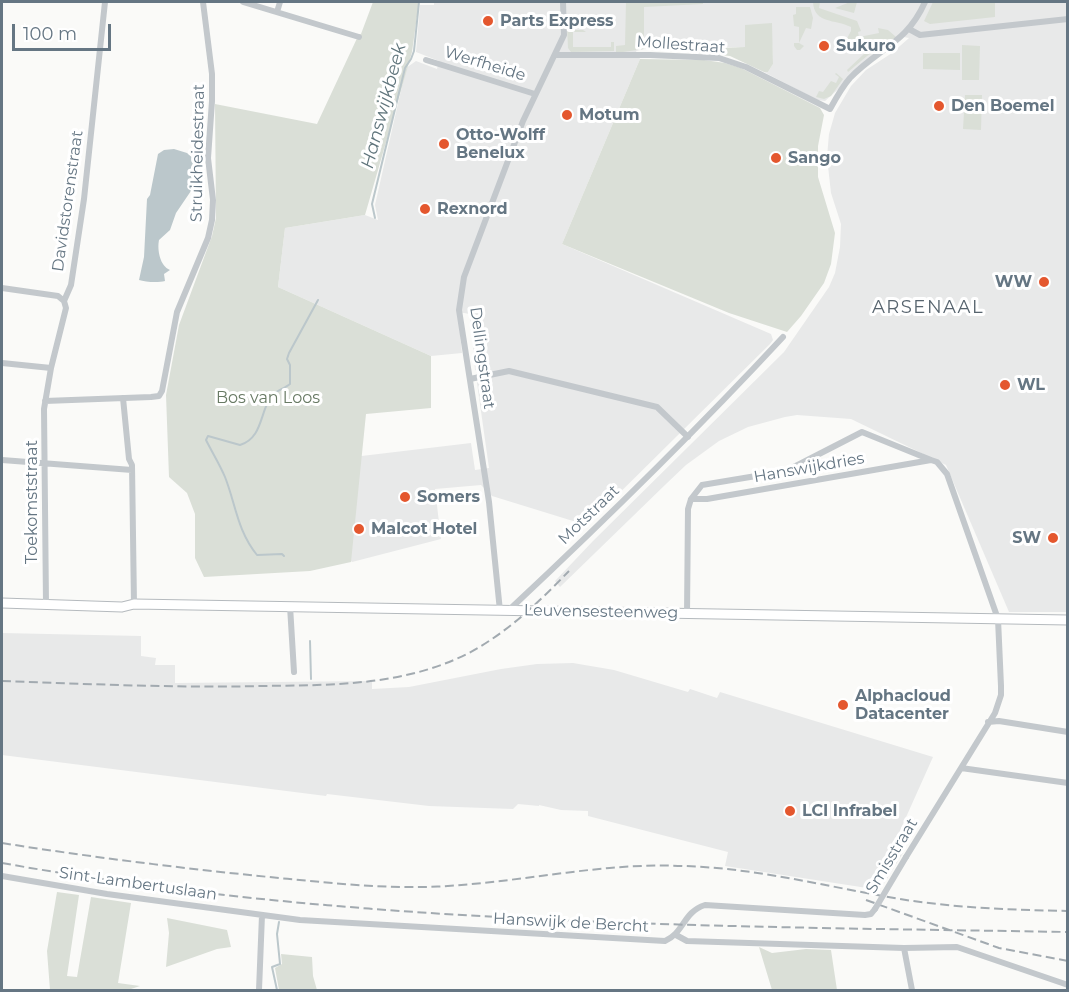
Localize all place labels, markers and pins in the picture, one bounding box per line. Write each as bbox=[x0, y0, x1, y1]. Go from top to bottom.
place label: Parts Express bbox=[500, 11, 613, 31]
marker: Parts Express bbox=[481, 14, 495, 28]
place label: Sukuro bbox=[836, 36, 896, 56]
marker: Sukuro bbox=[817, 39, 831, 53]
place label: Den Boemel bbox=[951, 96, 1054, 116]
marker: Den Boemel bbox=[932, 99, 946, 113]
place label: Motum bbox=[579, 105, 639, 125]
marker: Motum bbox=[560, 108, 574, 122]
place label: Otto-Wolff Benelux bbox=[456, 125, 545, 163]
marker: Otto-Wolff Benelux bbox=[437, 137, 451, 151]
place label: Sango bbox=[788, 148, 841, 168]
marker: Sango bbox=[769, 151, 783, 165]
place label: Rexnord bbox=[437, 199, 508, 219]
marker: Rexnord bbox=[418, 202, 432, 216]
place label: WW bbox=[995, 272, 1032, 292]
marker: WW bbox=[1037, 275, 1051, 289]
place label: WL bbox=[1017, 375, 1045, 395]
marker: WL bbox=[998, 378, 1012, 392]
place label: Somers bbox=[417, 487, 480, 507]
marker: Somers bbox=[398, 490, 412, 504]
place label: Malcot Hotel bbox=[371, 519, 477, 539]
marker: Malcot Hotel bbox=[352, 522, 366, 536]
place label: SW bbox=[1012, 528, 1041, 548]
marker: SW bbox=[1046, 531, 1060, 545]
place label: Alphacloud Datacenter bbox=[855, 686, 951, 724]
marker: Alphacloud Datacenter bbox=[836, 698, 850, 712]
place label: LCI Infrabel bbox=[802, 801, 897, 821]
marker: LCI Infrabel bbox=[783, 804, 797, 818]

